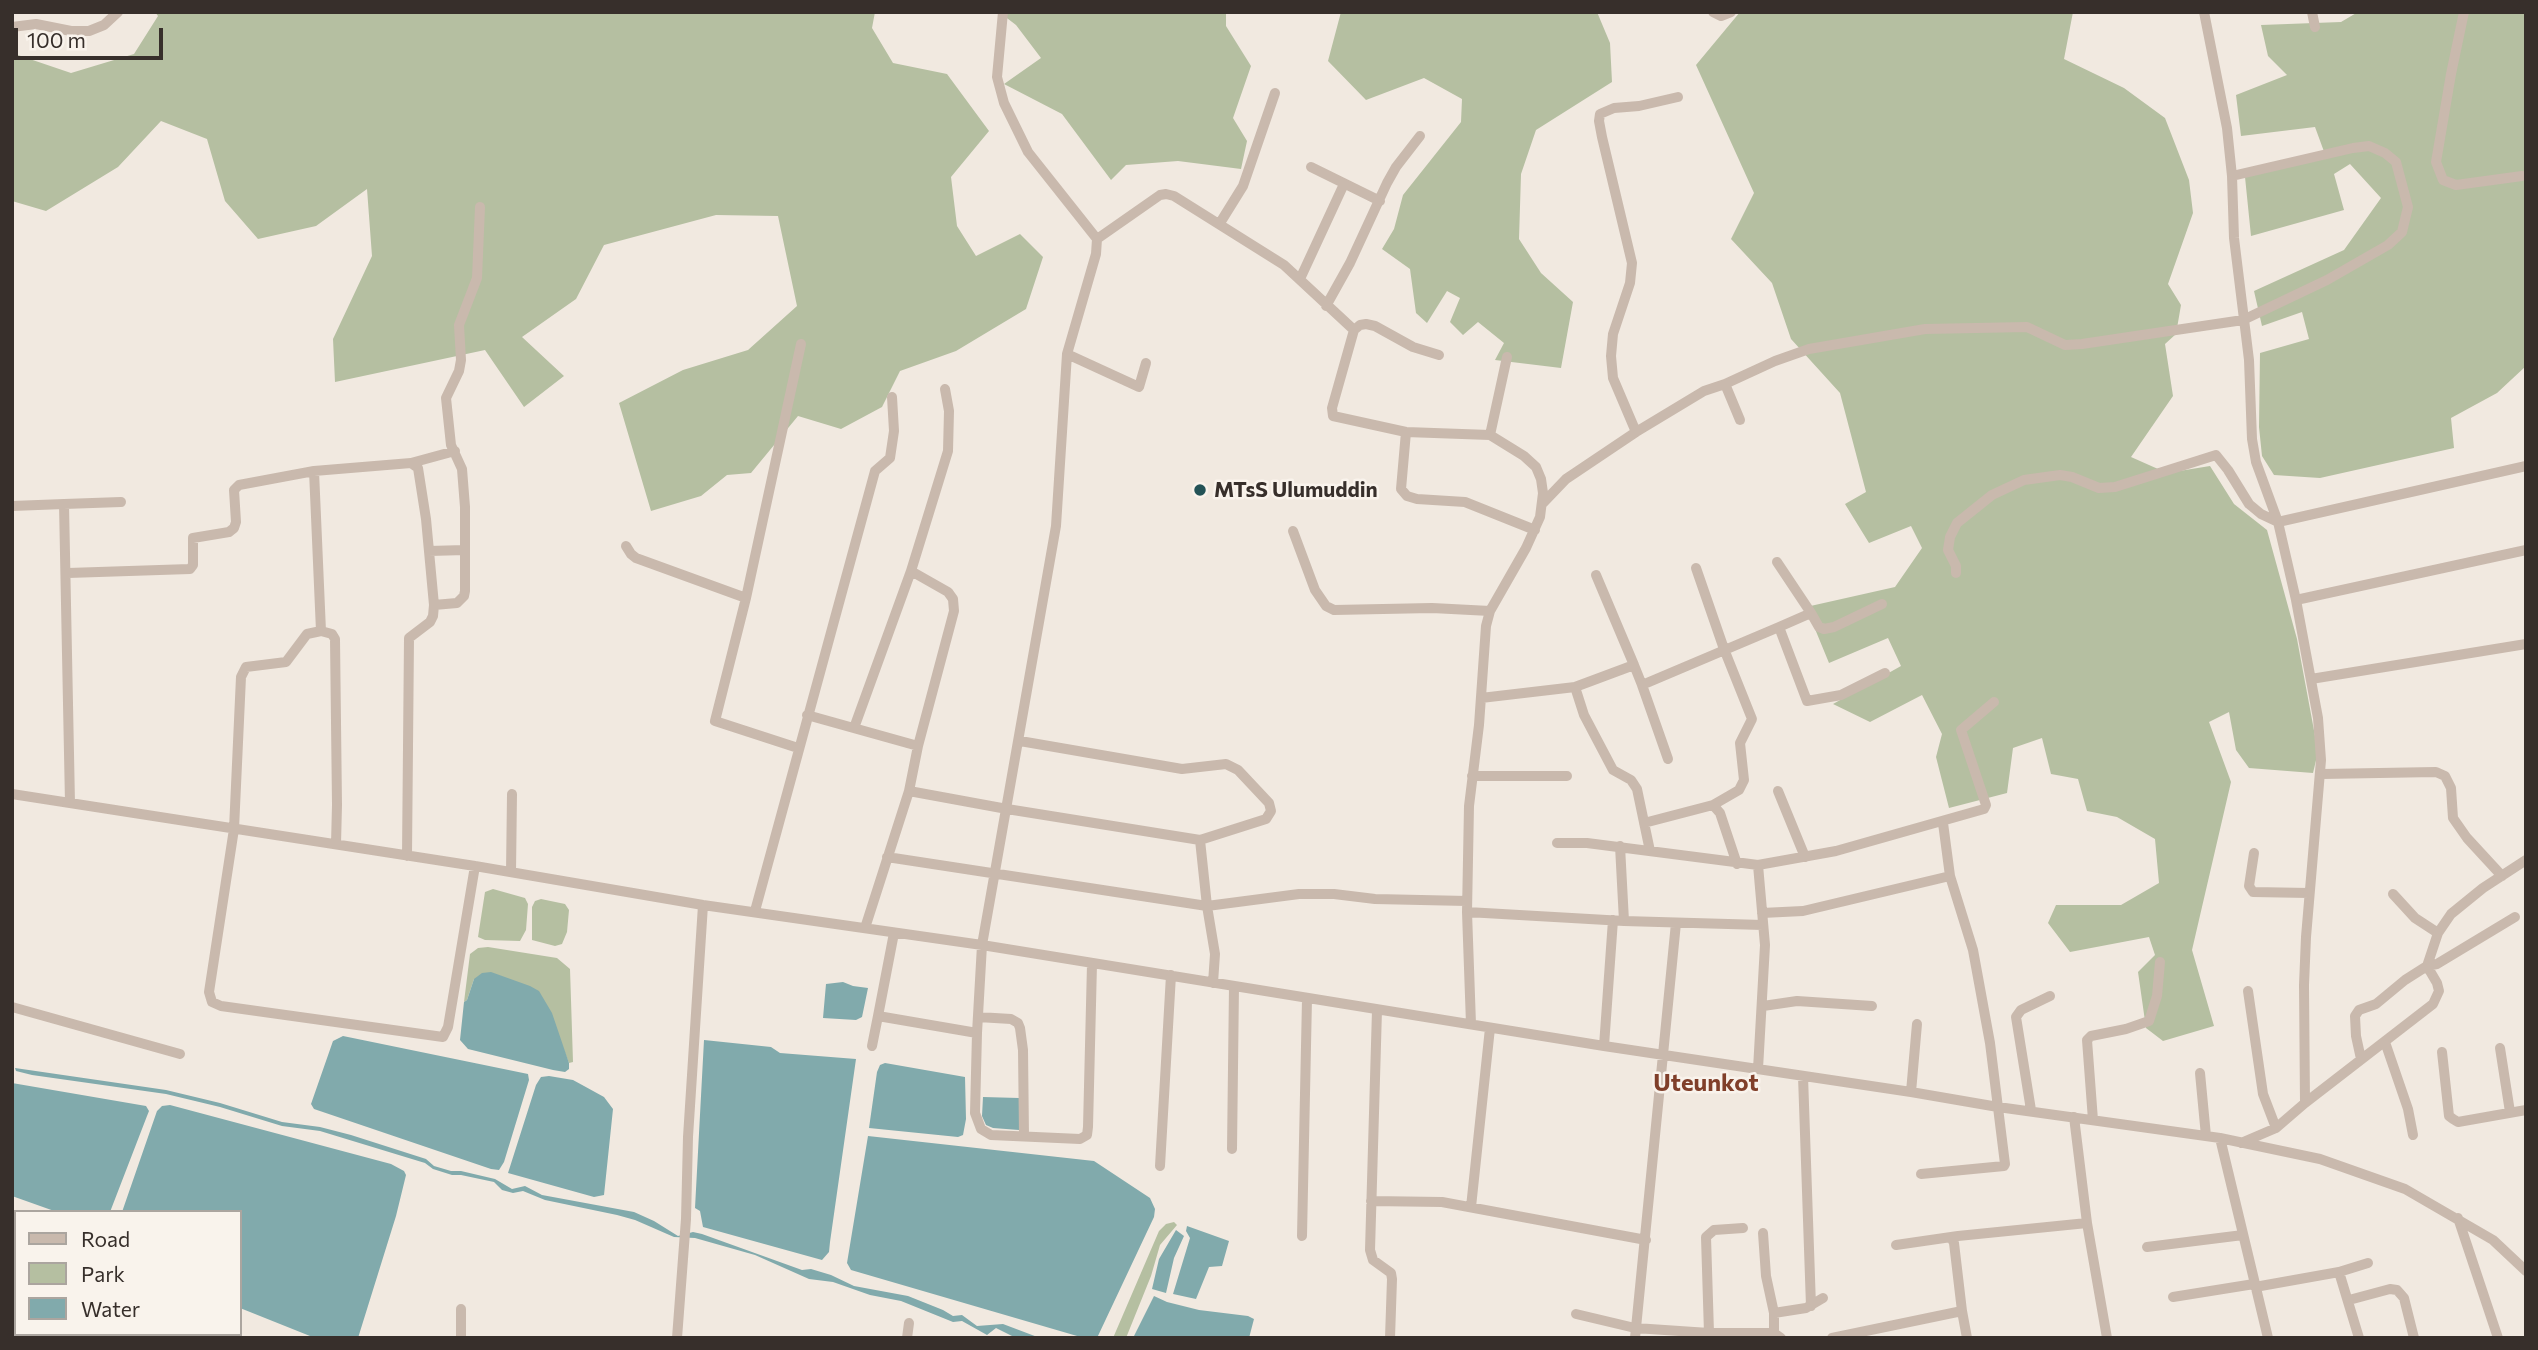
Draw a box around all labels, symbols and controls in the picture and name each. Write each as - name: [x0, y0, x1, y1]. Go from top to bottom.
- scale bar: [18, 14, 166, 58]
- text: 100 m: [27, 27, 86, 52]
- place label: MTsS Ulumuddin: [1214, 477, 1378, 503]
- marker: MTsS Ulumuddin: [1192, 482, 1208, 498]
- district label: Uteunkot: [1653, 1069, 1759, 1097]
- legend: [14, 1210, 242, 1336]
- text: Road: [81, 1226, 130, 1251]
- text: Park: [81, 1261, 125, 1286]
- text: Water: [81, 1296, 140, 1321]

